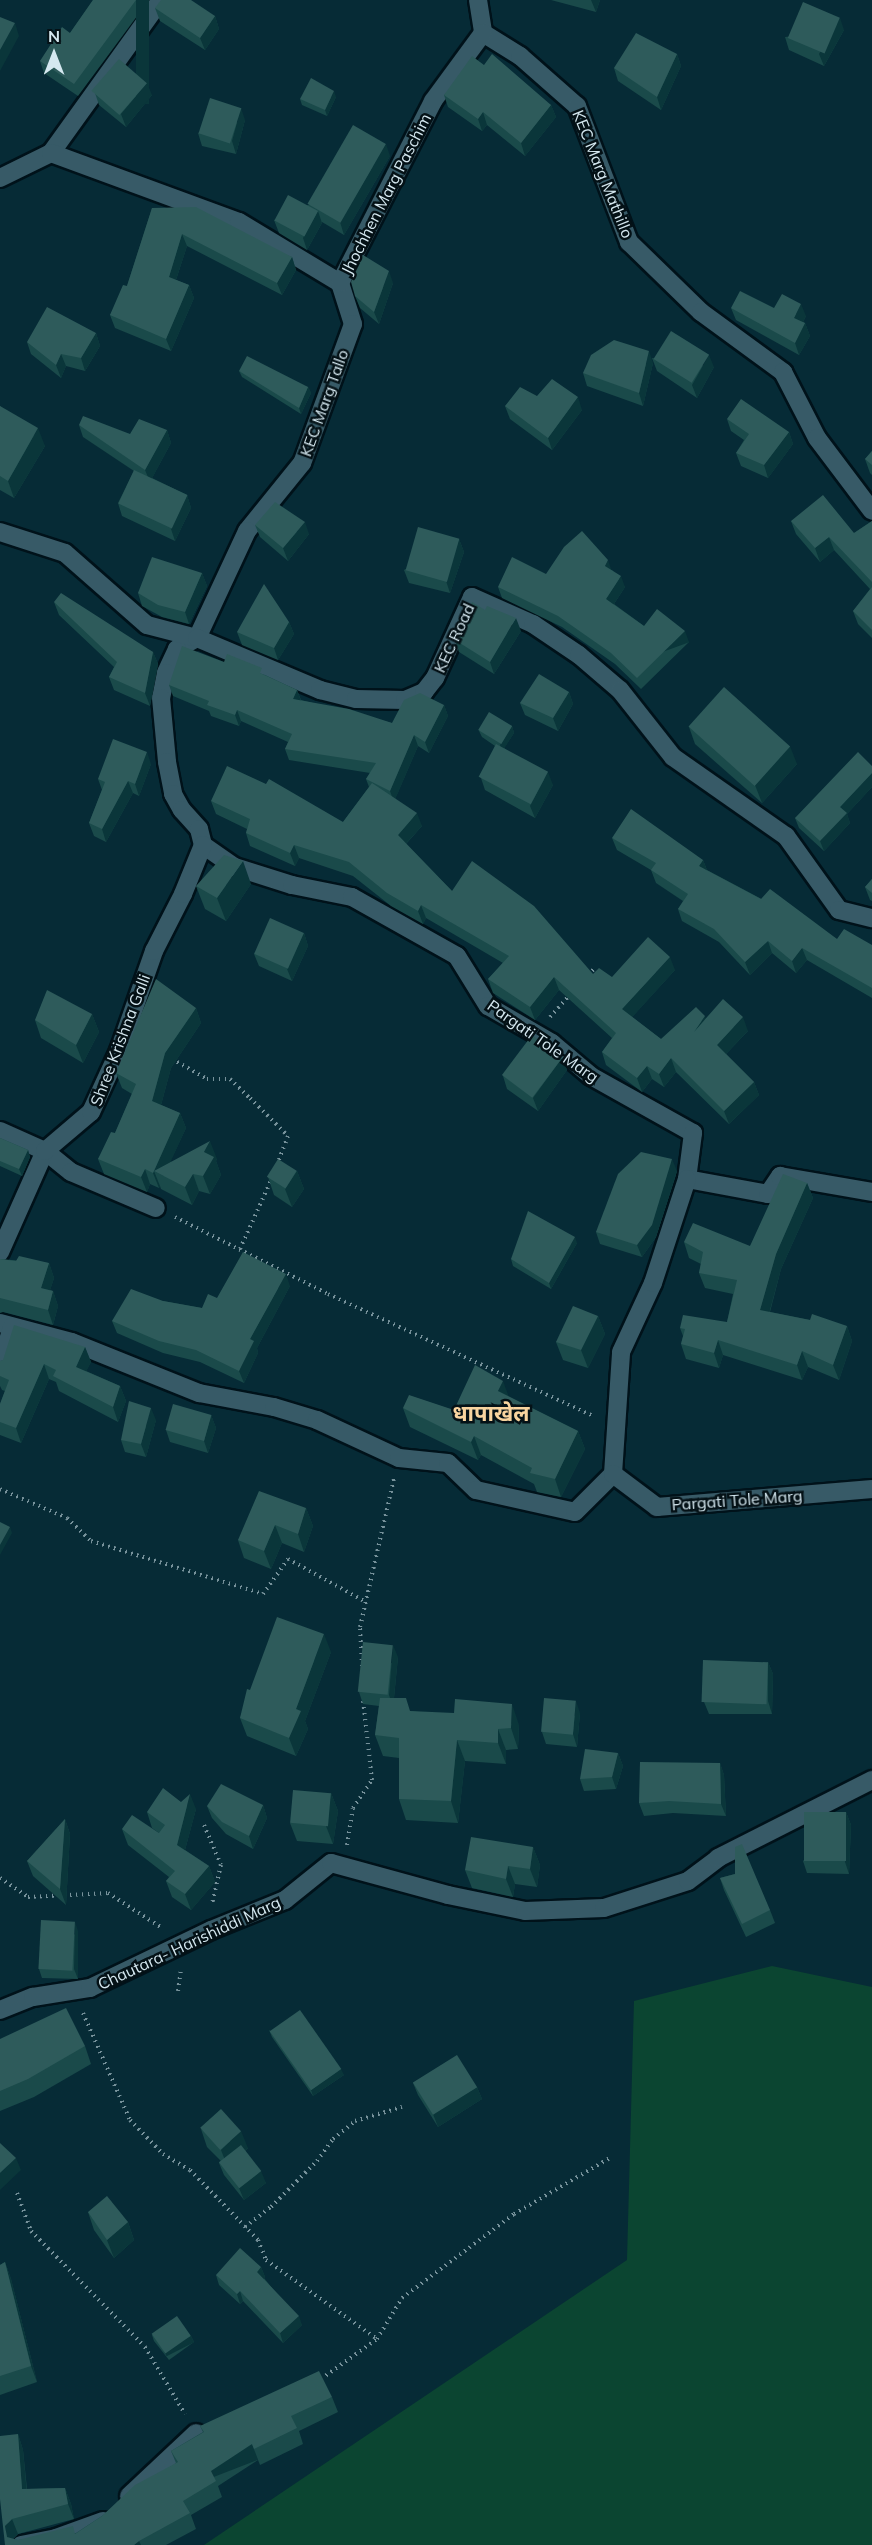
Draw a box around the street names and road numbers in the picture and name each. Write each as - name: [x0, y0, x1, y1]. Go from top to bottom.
- street label: KEC Marg Mathillo: [569, 107, 637, 241]
- street label: Jhochhen Marg Paschim: [337, 110, 435, 278]
- street label: KEC Marg Tallo: [296, 347, 352, 459]
- street label: KEC Road: [430, 600, 478, 676]
- street label: Shree Krishna Galli: [86, 971, 154, 1109]
- street label: Pargati Tole Marg: [484, 996, 602, 1086]
- street label: Pargati Tole Marg: [671, 1486, 803, 1514]
- street label: Chautara- Harishiddi Marg: [95, 1892, 283, 1994]

